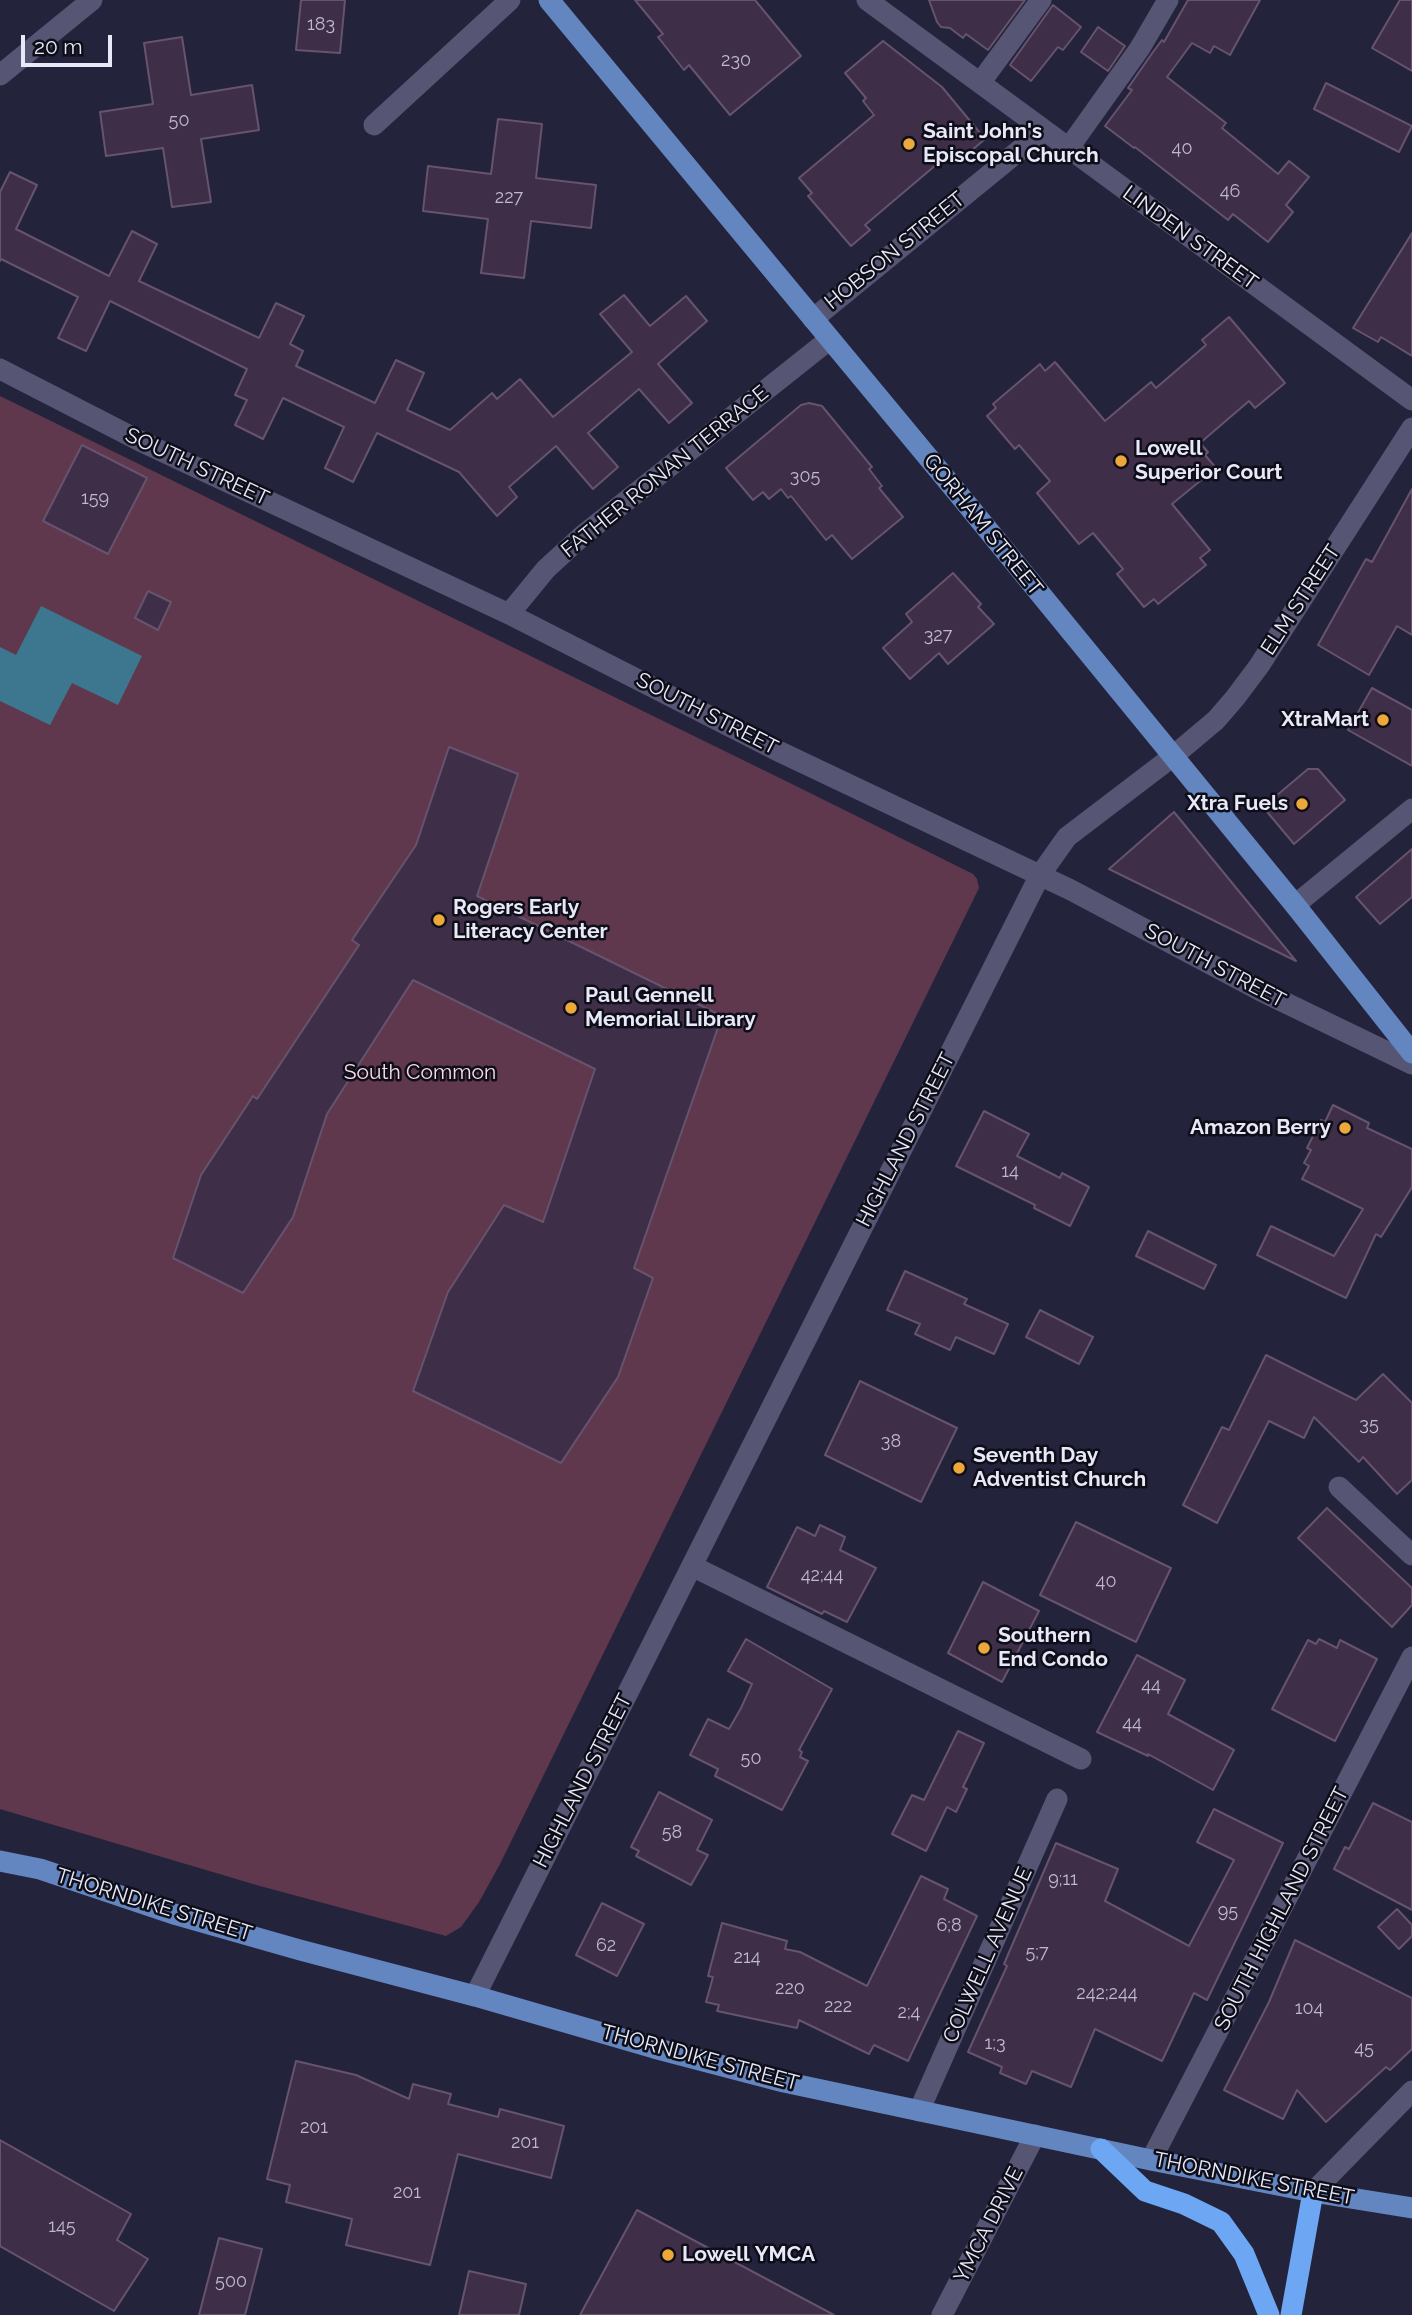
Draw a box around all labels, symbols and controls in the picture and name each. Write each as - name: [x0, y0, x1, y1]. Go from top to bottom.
- house number: 183: [307, 14, 335, 36]
- scale bar: [24, 21, 116, 65]
- text: 20 m: [34, 34, 82, 59]
- house number: 230: [721, 50, 751, 72]
- house number: 50: [169, 110, 189, 132]
- place label: Saint John's Episcopal Church: [923, 119, 1099, 169]
- marker: Saint John's Episcopal Church: [901, 136, 917, 152]
- house number: 40: [1172, 138, 1192, 160]
- street label: LINDEN STREET: [1118, 181, 1262, 295]
- house number: 46: [1220, 181, 1240, 203]
- house number: 227: [495, 187, 523, 209]
- street label: HOBSON STREET: [820, 187, 970, 315]
- street label: FATHER RONAN TERRACE: [556, 381, 774, 563]
- street label: SOUTH STREET: [121, 423, 273, 511]
- place label: Lowell Superior Court: [1135, 436, 1282, 486]
- street label: GORHAM STREET: [918, 449, 1048, 601]
- marker: Lowell Superior Court: [1113, 453, 1129, 469]
- house number: 305: [790, 466, 820, 488]
- house number: 159: [81, 488, 109, 510]
- street label: ELM STREET: [1256, 540, 1346, 660]
- house number: 327: [924, 625, 952, 647]
- street label: SOUTH STREET: [632, 667, 782, 761]
- place label: XtraMart: [1281, 707, 1369, 733]
- marker: XtraMart: [1375, 712, 1391, 728]
- place label: Xtra Fuels: [1187, 791, 1288, 817]
- marker: Xtra Fuels: [1294, 796, 1310, 812]
- place label: Rogers Early Literacy Center: [453, 895, 608, 945]
- marker: Rogers Early Literacy Center: [431, 912, 447, 928]
- street label: SOUTH STREET: [1140, 918, 1290, 1014]
- place label: Paul Gennell Memorial Library: [585, 983, 756, 1033]
- marker: Paul Gennell Memorial Library: [563, 1000, 579, 1016]
- street label: HIGHLAND STREET: [851, 1049, 961, 1231]
- park label: South Common: [344, 1060, 496, 1086]
- place label: Amazon Berry: [1190, 1115, 1331, 1141]
- marker: Amazon Berry: [1337, 1120, 1353, 1136]
- house number: 14: [1001, 1161, 1019, 1183]
- house number: 35: [1359, 1414, 1379, 1436]
- house number: 38: [881, 1431, 901, 1453]
- place label: Seventh Day Adventist Church: [973, 1443, 1146, 1493]
- marker: Seventh Day Adventist Church: [951, 1460, 967, 1476]
- house number: 42;44: [801, 1565, 843, 1587]
- house number: 40: [1096, 1571, 1116, 1593]
- place label: Southern End Condo: [998, 1623, 1108, 1673]
- marker: Southern End Condo: [976, 1640, 992, 1656]
- house number: 44: [1141, 1675, 1161, 1697]
- street label: HIGHLAND STREET: [528, 1690, 638, 1872]
- house number: 44: [1122, 1713, 1142, 1735]
- house number: 50: [741, 1748, 761, 1770]
- street label: SOUTH HIGHLAND STREET: [1210, 1783, 1354, 2035]
- house number: 58: [662, 1822, 682, 1844]
- street label: THORNDIKE STREET: [53, 1863, 255, 1947]
- street label: COLWELL AVENUE: [938, 1863, 1038, 2047]
- house number: 9;11: [1048, 1869, 1078, 1891]
- house number: 95: [1218, 1901, 1238, 1923]
- house number: 6;8: [936, 1915, 962, 1937]
- house number: 62: [596, 1935, 616, 1957]
- house number: 5;7: [1025, 1942, 1049, 1964]
- house number: 214: [734, 1947, 760, 1969]
- house number: 220: [775, 1978, 805, 2000]
- house number: 242;244: [1076, 1983, 1138, 2005]
- house number: 222: [824, 1996, 852, 2018]
- house number: 104: [1295, 1998, 1323, 2020]
- house number: 2;4: [898, 2002, 920, 2024]
- street label: THORNDIKE STREET: [598, 2019, 802, 2097]
- house number: 1;3: [984, 2033, 1006, 2055]
- house number: 45: [1354, 2038, 1374, 2060]
- house number: 201: [300, 2117, 328, 2139]
- house number: 201: [511, 2132, 539, 2154]
- street label: THORNDIKE STREET: [1152, 2147, 1356, 2211]
- street label: YMCA DRIVE: [949, 2163, 1029, 2287]
- house number: 201: [393, 2182, 421, 2204]
- house number: 145: [48, 2216, 76, 2238]
- place label: Lowell YMCA: [682, 2242, 815, 2268]
- marker: Lowell YMCA: [660, 2247, 676, 2263]
- house number: 500: [215, 2271, 247, 2293]

